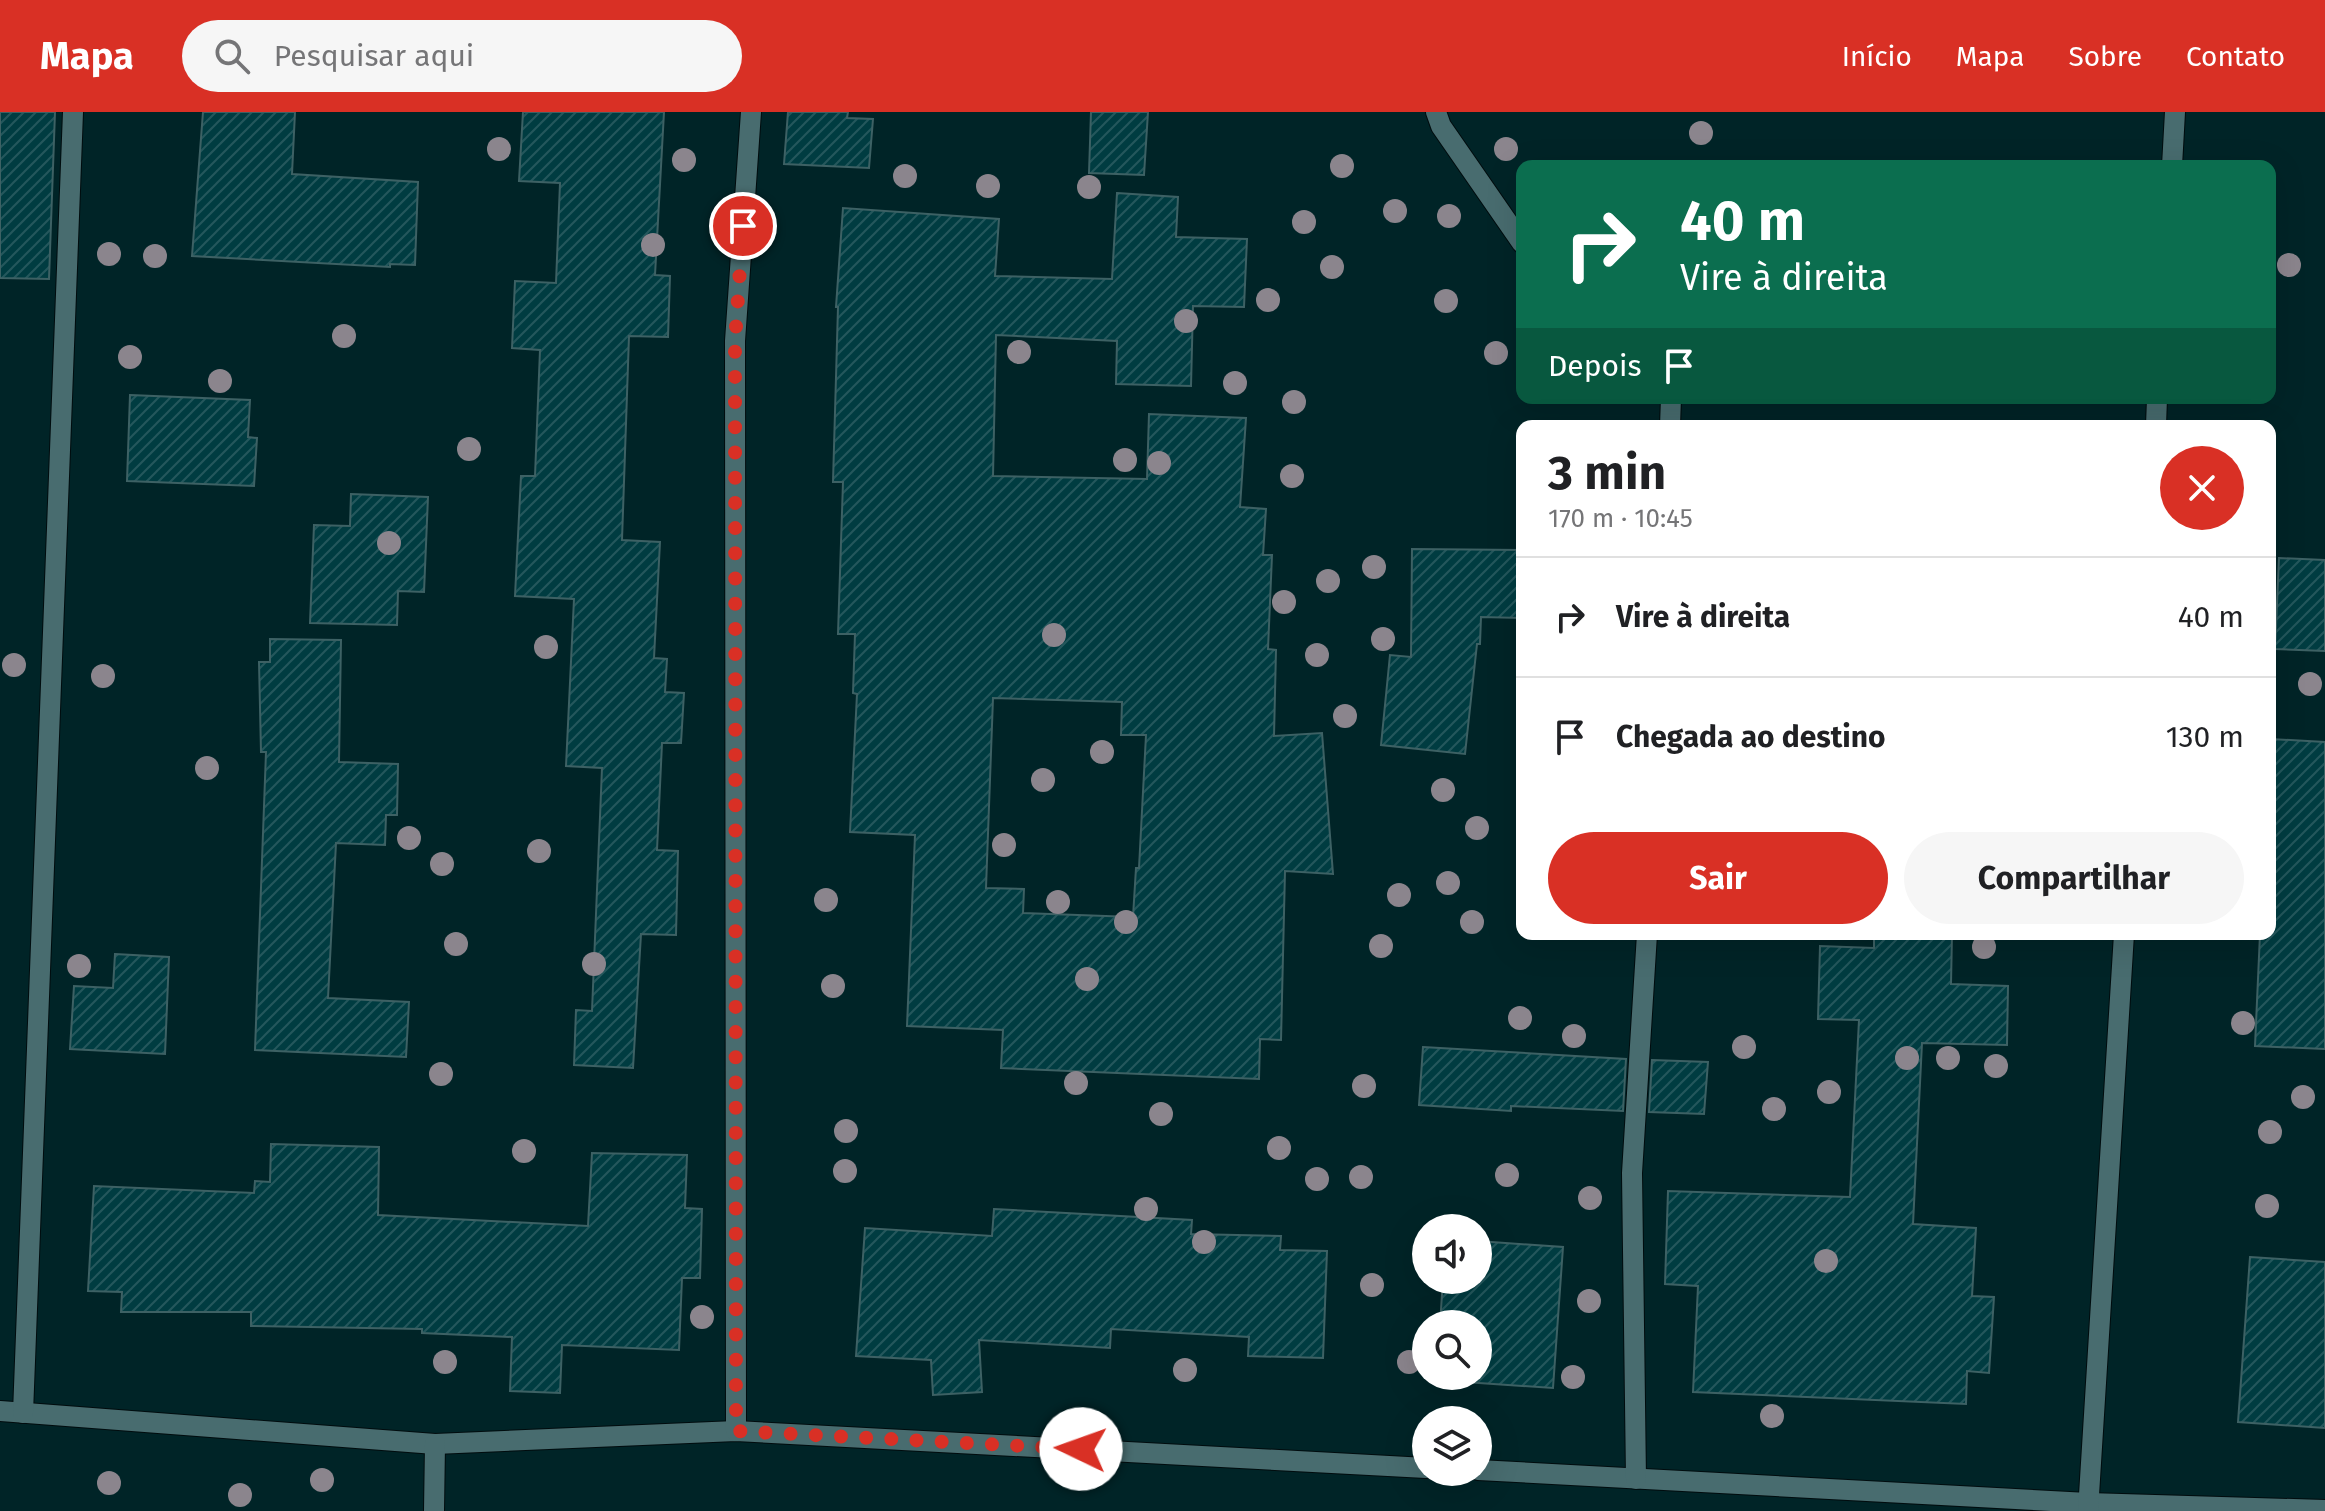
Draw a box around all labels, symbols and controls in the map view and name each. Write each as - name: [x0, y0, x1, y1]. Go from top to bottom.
- search box: [182, 20, 742, 92]
- text: Mapa: [40, 33, 134, 79]
- icon: search: [210, 34, 254, 78]
- text: Pesquisar aqui: [274, 38, 474, 74]
- text: Início: [1842, 40, 1912, 73]
- text: Mapa: [1956, 40, 2024, 73]
- text: Sobre: [2068, 40, 2142, 73]
- text: Contato: [2186, 40, 2285, 73]
- text: 40 m: [1680, 188, 1805, 255]
- pin: [709, 192, 777, 260]
- icon: right: [1548, 192, 1652, 296]
- icon: arrive: [721, 204, 765, 248]
- text: Vire à direita: [1680, 256, 1888, 300]
- icon: arrive: [1657, 344, 1701, 388]
- text: Depois: [1548, 348, 1641, 384]
- text: 3 min: [1548, 444, 1666, 502]
- button: close: [2160, 446, 2244, 530]
- text: 170 m · 10:45: [1548, 503, 1693, 534]
- icon: right: [1548, 595, 1592, 639]
- text: Vire à direita: [1616, 599, 1790, 635]
- text: 40 m: [2178, 599, 2244, 635]
- icon: arrive: [1548, 715, 1592, 759]
- text: Chegada ao destino: [1616, 719, 1886, 755]
- text: 130 m: [2166, 719, 2244, 755]
- button: Sair: [1548, 832, 1888, 924]
- button: Compartilhar: [1904, 832, 2244, 924]
- map controls: [1412, 1214, 1492, 1486]
- button: sound: [1412, 1214, 1492, 1294]
- button: search: [1412, 1310, 1492, 1390]
- button: layers: [1412, 1406, 1492, 1486]
- position arrow: [1039, 1407, 1123, 1491]

